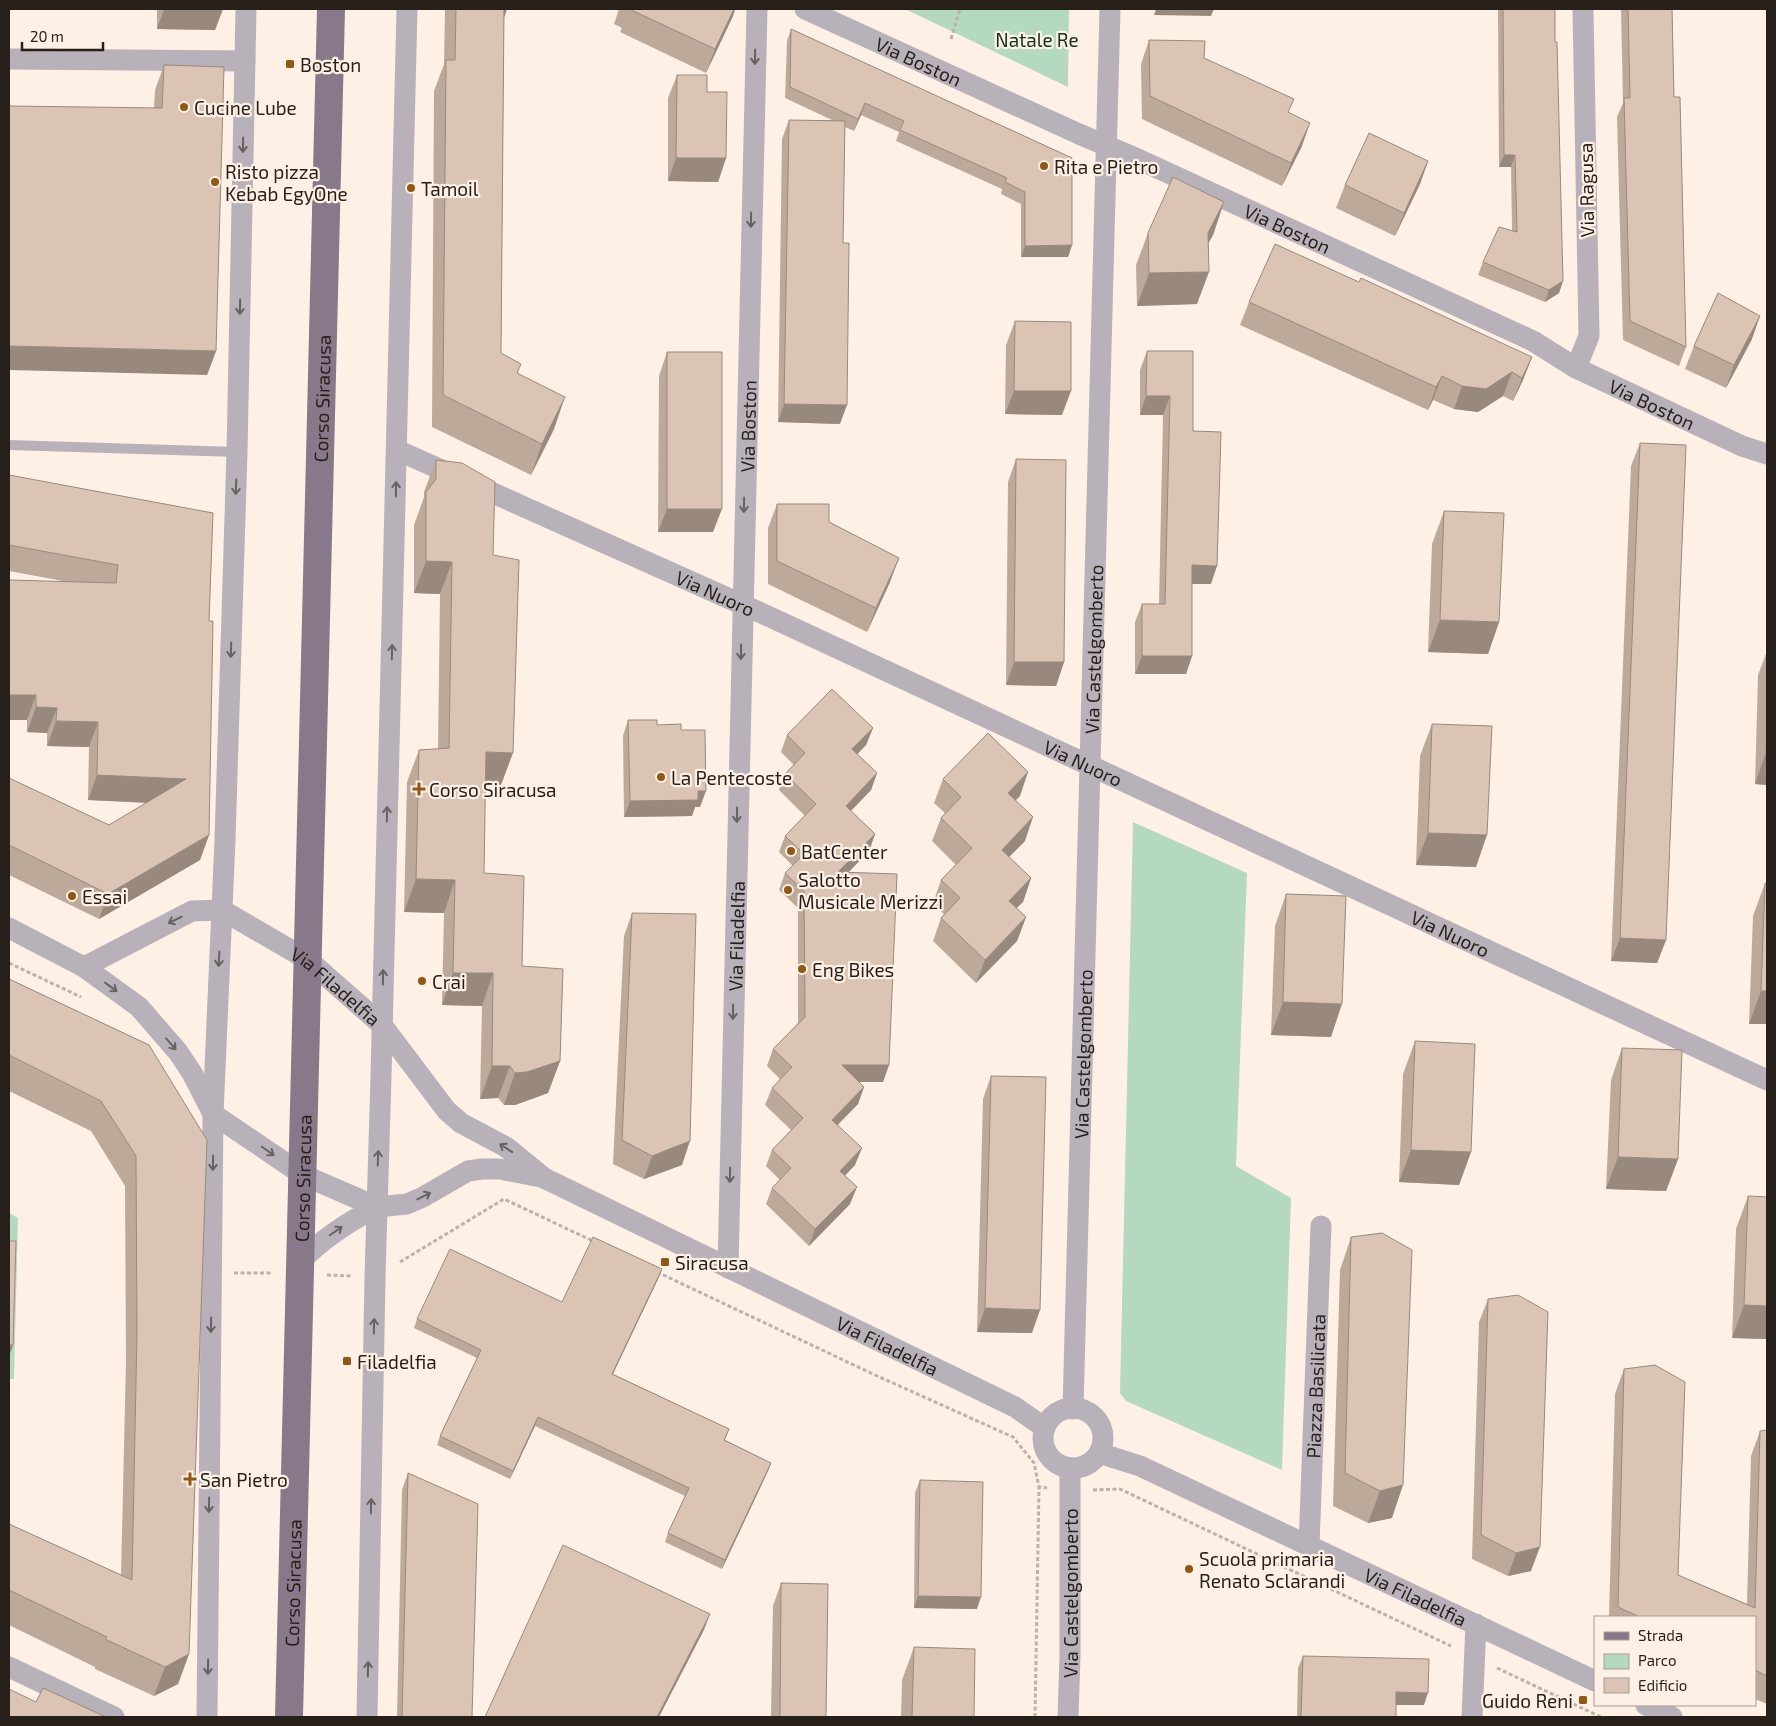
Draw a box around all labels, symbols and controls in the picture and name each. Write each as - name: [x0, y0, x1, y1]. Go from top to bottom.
- scale bar: [22, 20, 104, 52]
- text: 20 m: [30, 27, 64, 45]
- park label: Natale Re: [995, 28, 1079, 51]
- street label: Via Boston: [872, 31, 965, 91]
- one-way arrow: [750, 49, 760, 65]
- place label: Boston: [300, 53, 361, 76]
- marker: Boston: [284, 58, 296, 70]
- place label: Cucine Lube: [194, 96, 297, 119]
- marker: Cucine Lube: [178, 101, 190, 113]
- one-way arrow: [238, 136, 248, 153]
- street label: Via Ragusa: [1574, 142, 1598, 238]
- place label: Rita e Pietro: [1054, 155, 1158, 178]
- place label: Risto pizza Kebab EgyOne: [225, 160, 348, 205]
- marker: Rita e Pietro: [1038, 160, 1050, 172]
- marker: Risto pizza Kebab EgyOne: [209, 176, 221, 188]
- place label: Tamoil: [421, 177, 479, 200]
- marker: Tamoil: [405, 182, 417, 194]
- street label: Via Boston: [1241, 198, 1334, 258]
- one-way arrow: [747, 212, 756, 228]
- one-way arrow: [235, 299, 244, 315]
- street label: Corso Siracusa: [308, 334, 334, 462]
- street label: Via Boston: [1605, 374, 1699, 434]
- street label: Via Boston: [735, 380, 760, 473]
- one-way arrow: [231, 479, 240, 495]
- one-way arrow: [391, 482, 400, 498]
- one-way arrow: [740, 497, 749, 513]
- street label: Via Castelgomberto: [1079, 564, 1107, 734]
- street label: Via Nuoro: [672, 565, 759, 620]
- one-way arrow: [226, 642, 235, 658]
- one-way arrow: [387, 644, 396, 660]
- one-way arrow: [736, 644, 746, 660]
- street label: Via Nuoro: [1040, 734, 1126, 791]
- place label: La Pentecoste: [671, 766, 792, 789]
- marker: La Pentecoste: [655, 771, 667, 783]
- place label: Corso Siracusa: [429, 778, 557, 801]
- marker: Corso Siracusa: [413, 783, 425, 795]
- one-way arrow: [732, 806, 742, 823]
- one-way arrow: [383, 807, 392, 823]
- place label: BatCenter: [801, 840, 888, 863]
- marker: BatCenter: [785, 845, 797, 857]
- place label: Salotto Musicale Merizzi: [798, 868, 943, 913]
- street label: Via Filadelfia: [723, 881, 748, 992]
- marker: Salotto Musicale Merizzi: [782, 884, 794, 896]
- place label: Essai: [82, 885, 127, 908]
- marker: Essai: [66, 890, 78, 902]
- street label: Via Nuoro: [1407, 905, 1494, 961]
- one-way arrow: [168, 916, 183, 925]
- street label: Via Filadelfia: [287, 941, 386, 1030]
- one-way arrow: [215, 950, 224, 966]
- place label: Eng Bikes: [812, 958, 894, 981]
- marker: Eng Bikes: [796, 963, 808, 975]
- one-way arrow: [379, 969, 388, 985]
- street label: Via Castelgomberto: [1069, 969, 1096, 1139]
- place label: Crai: [432, 970, 466, 993]
- marker: Crai: [416, 975, 428, 987]
- one-way arrow: [104, 982, 118, 992]
- one-way arrow: [728, 1004, 738, 1020]
- one-way arrow: [165, 1037, 176, 1050]
- street label: Corso Siracusa: [289, 1114, 315, 1242]
- one-way arrow: [499, 1143, 513, 1153]
- one-way arrow: [261, 1145, 274, 1156]
- one-way arrow: [374, 1150, 383, 1166]
- one-way arrow: [208, 1154, 217, 1170]
- one-way arrow: [725, 1167, 734, 1183]
- one-way arrow: [416, 1191, 431, 1201]
- one-way arrow: [329, 1226, 343, 1236]
- place label: Siracusa: [675, 1251, 749, 1274]
- marker: Siracusa: [659, 1256, 671, 1268]
- street label: Via Filadelfia: [833, 1311, 942, 1380]
- street label: Piazza Basilicata: [1301, 1313, 1329, 1459]
- one-way arrow: [206, 1316, 216, 1333]
- one-way arrow: [369, 1318, 379, 1334]
- place label: Filadelfia: [357, 1350, 437, 1373]
- marker: Filadelfia: [341, 1355, 353, 1367]
- place label: San Pietro: [200, 1468, 288, 1491]
- marker: San Pietro: [184, 1473, 196, 1485]
- one-way arrow: [204, 1496, 214, 1513]
- one-way arrow: [366, 1498, 376, 1514]
- street label: Via Castelgomberto: [1058, 1508, 1082, 1678]
- street label: Corso Siracusa: [279, 1519, 305, 1647]
- place label: Scuola primaria Renato Sclarandi: [1199, 1547, 1345, 1592]
- street label: Via Filadelfia: [1361, 1562, 1471, 1630]
- marker: Scuola primaria Renato Sclarandi: [1183, 1563, 1195, 1575]
- legend: [1594, 1616, 1756, 1706]
- text: Strada: [1638, 1626, 1683, 1644]
- text: Parco: [1638, 1651, 1677, 1669]
- one-way arrow: [203, 1659, 213, 1675]
- one-way arrow: [363, 1661, 373, 1677]
- text: Edificio: [1638, 1676, 1687, 1694]
- place label: Guido Reni: [1482, 1689, 1573, 1712]
- marker: Guido Reni: [1577, 1694, 1589, 1706]

